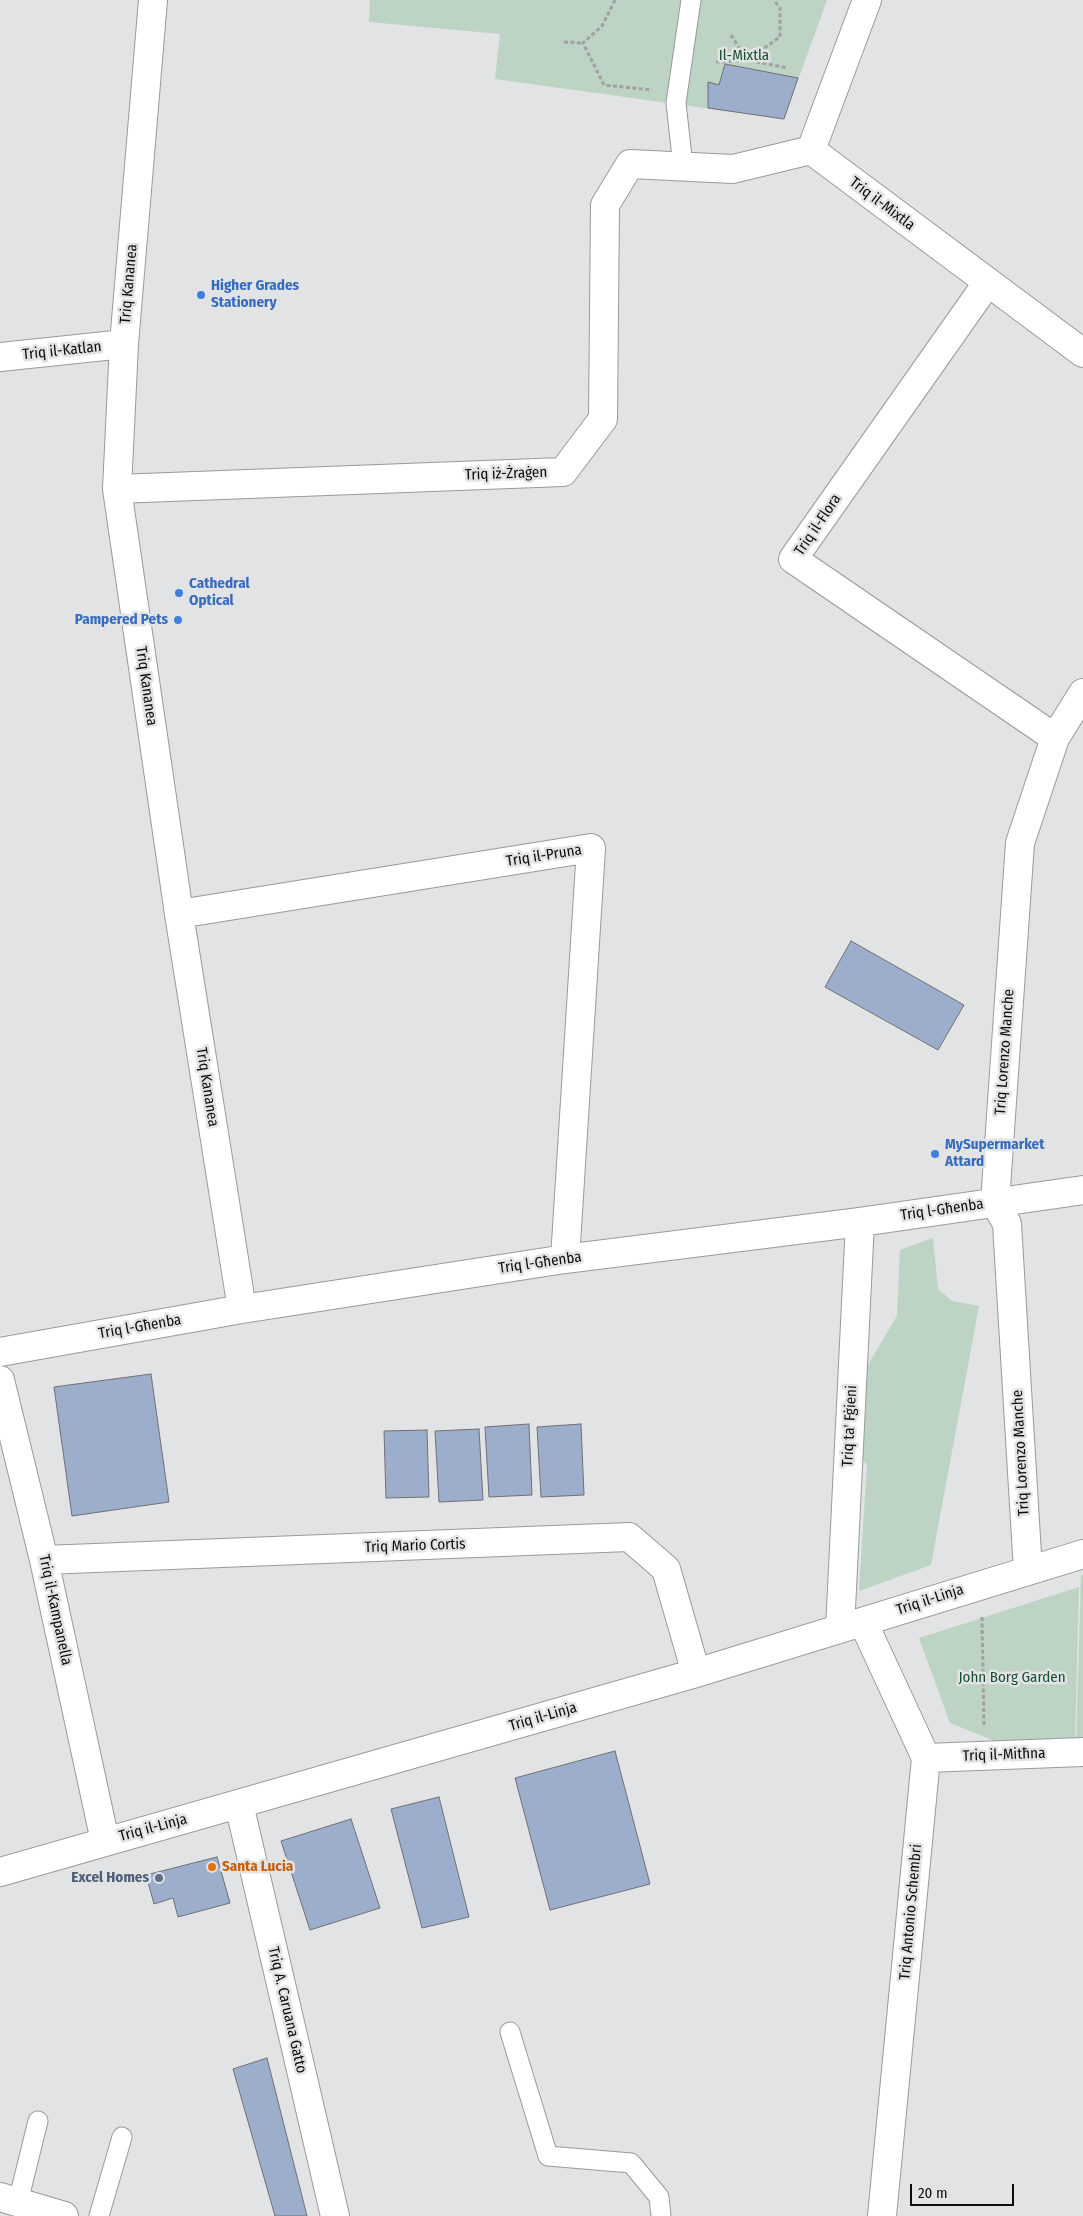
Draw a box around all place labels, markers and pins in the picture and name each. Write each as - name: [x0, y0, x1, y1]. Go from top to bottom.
- place label: Higher Grades Stationery: [211, 277, 299, 312]
- marker: Higher Grades Stationery: [195, 289, 207, 301]
- place label: Cathedral Optical: [189, 575, 250, 610]
- marker: Cathedral Optical: [173, 587, 185, 599]
- place label: Pampered Pets: [75, 611, 168, 629]
- marker: Pampered Pets: [172, 614, 184, 626]
- place label: MySupermarket Attard: [945, 1136, 1044, 1171]
- marker: MySupermarket Attard: [929, 1148, 941, 1160]
- place label: Santa Lucia: [222, 1858, 293, 1876]
- marker: Santa Lucia: [206, 1861, 218, 1873]
- place label: Excel Homes: [71, 1869, 149, 1887]
- marker: Excel Homes: [153, 1872, 165, 1884]

